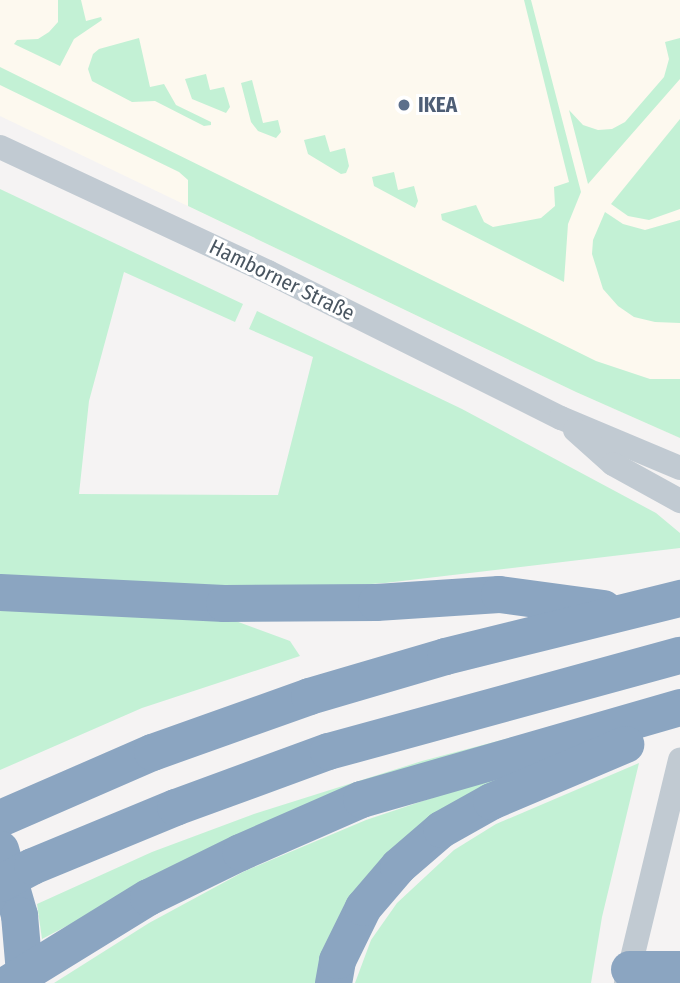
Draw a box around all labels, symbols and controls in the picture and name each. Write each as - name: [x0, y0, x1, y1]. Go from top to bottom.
- place label: IKEA: [418, 92, 457, 118]
- marker: IKEA: [396, 97, 412, 113]
- street label: Hamborner Straße: [205, 234, 359, 326]

